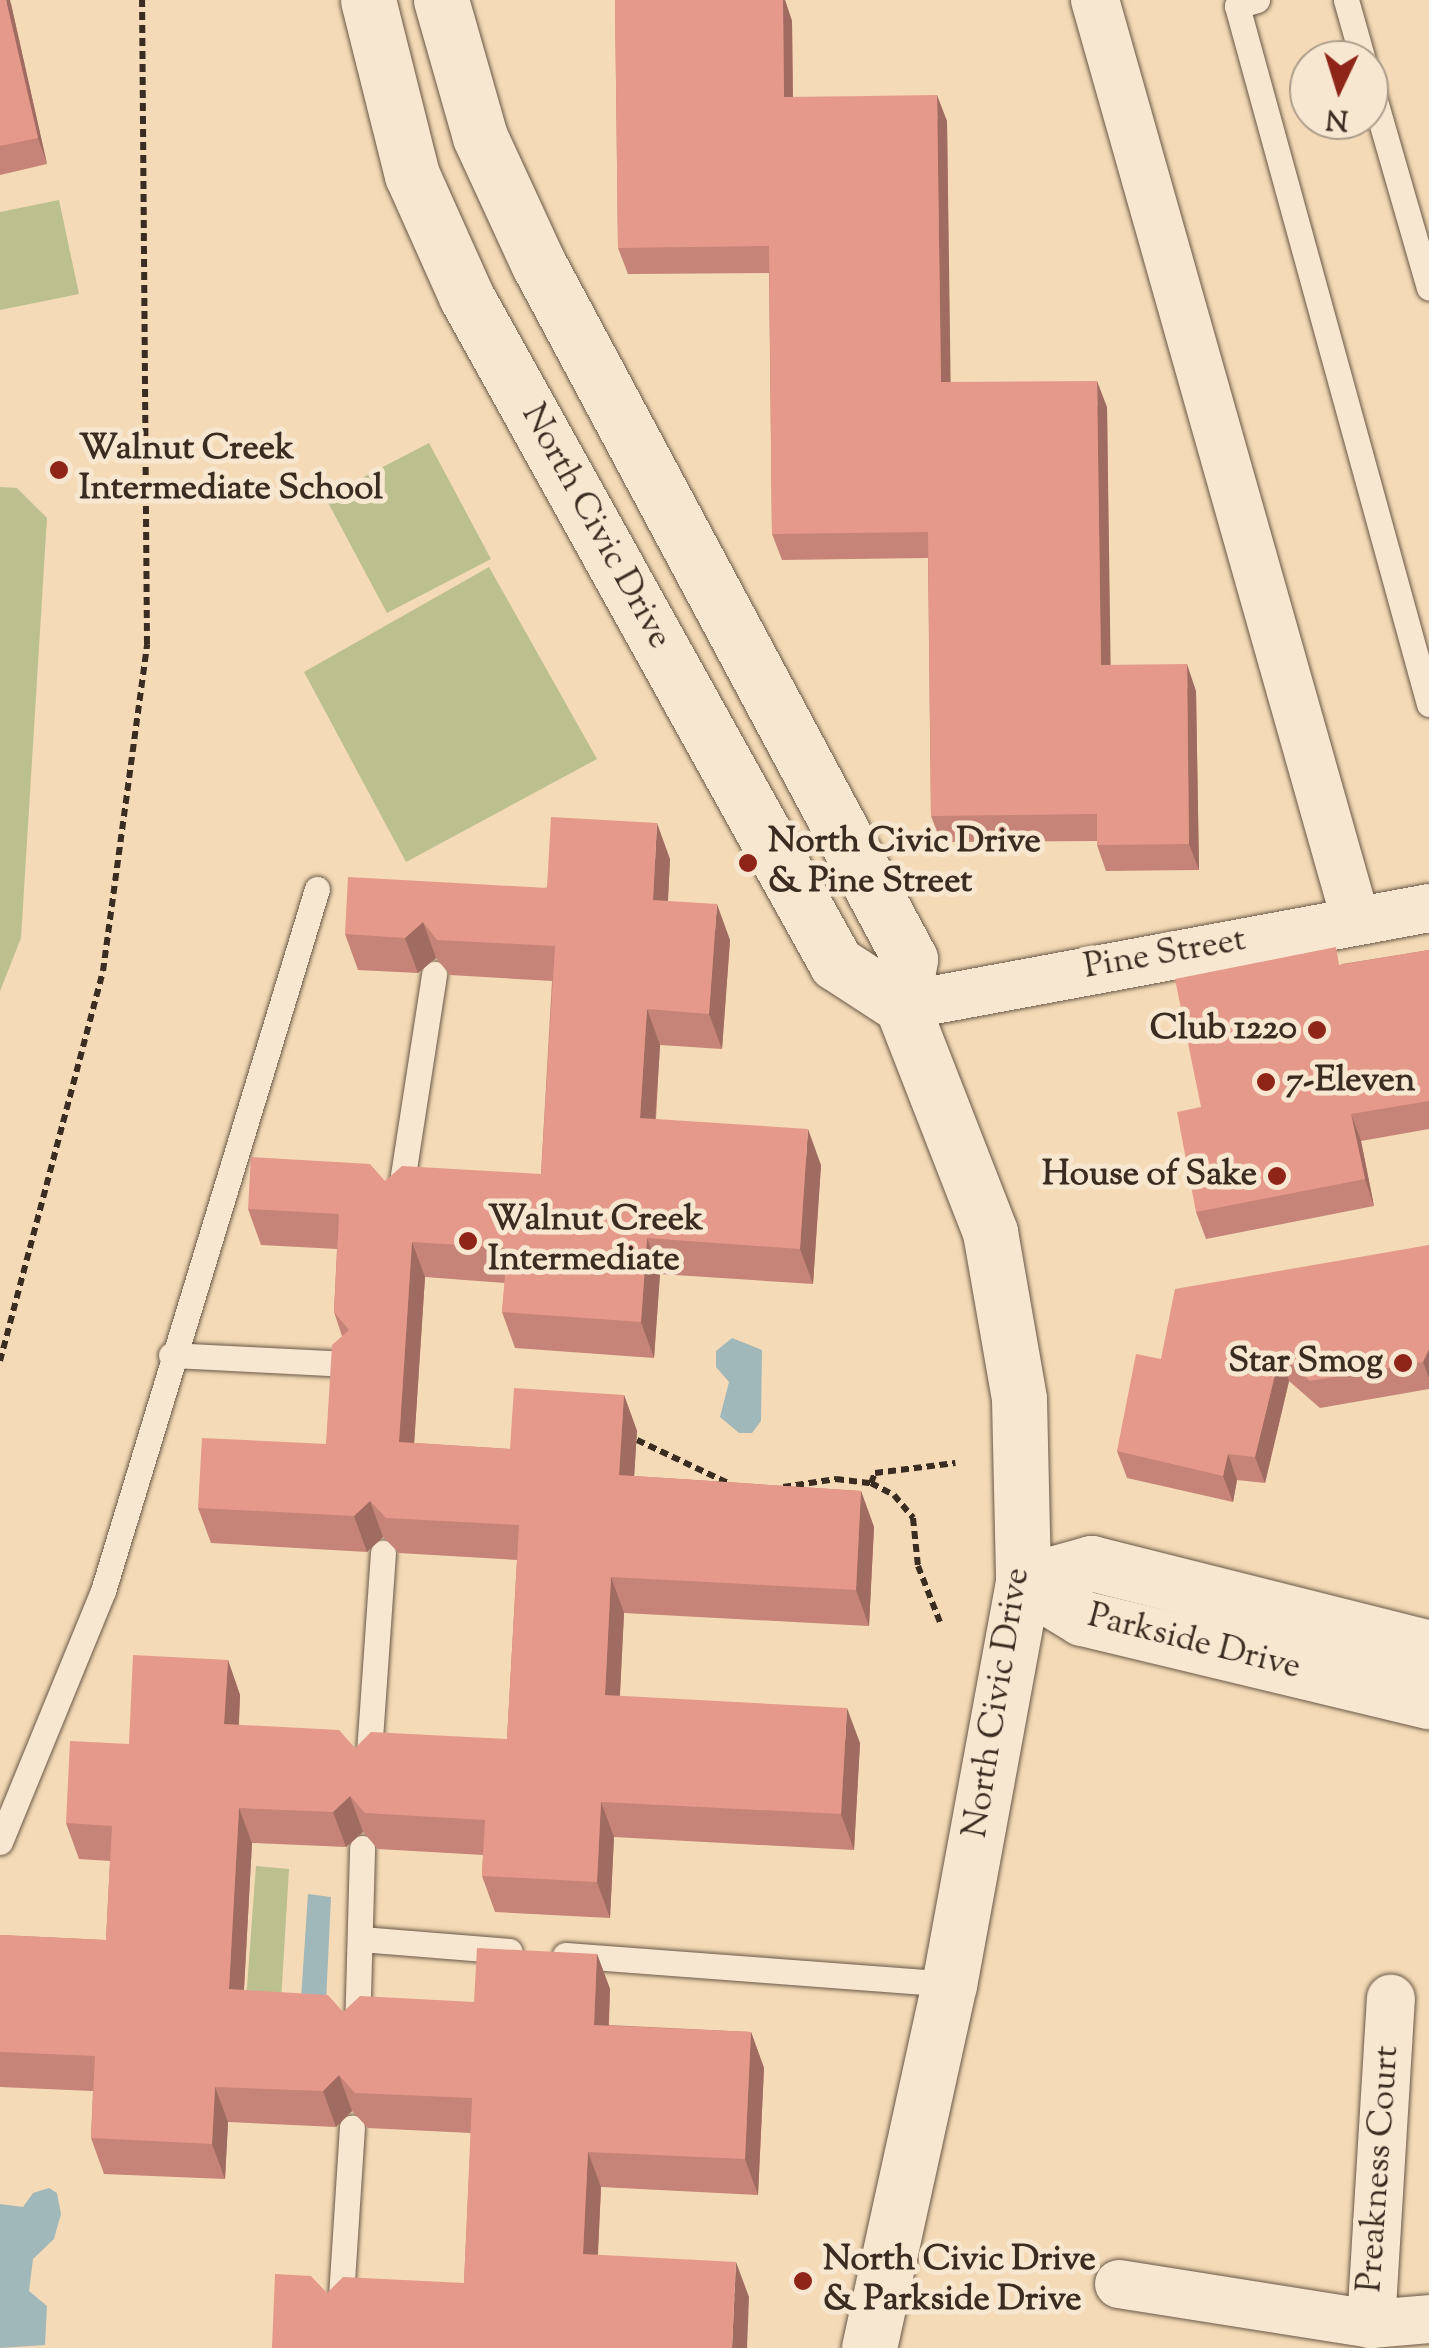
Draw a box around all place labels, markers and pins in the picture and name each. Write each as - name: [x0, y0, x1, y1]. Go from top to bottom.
- place label: Walnut Creek Intermediate School: [79, 429, 383, 511]
- marker: Walnut Creek Intermediate School: [48, 459, 70, 481]
- place label: North Civic Drive & Pine Street: [768, 822, 1041, 904]
- marker: North Civic Drive & Pine Street: [737, 852, 759, 874]
- place label: Club 1220: [1150, 1009, 1297, 1051]
- marker: Club 1220: [1306, 1019, 1328, 1041]
- place label: 7-Eleven: [1286, 1061, 1415, 1103]
- marker: 7-Eleven: [1255, 1071, 1277, 1093]
- place label: House of Sake: [1042, 1155, 1257, 1197]
- marker: House of Sake: [1266, 1165, 1288, 1187]
- place label: Walnut Creek Intermediate: [488, 1200, 703, 1282]
- marker: Walnut Creek Intermediate: [457, 1230, 479, 1252]
- place label: Star Smog: [1228, 1342, 1383, 1384]
- marker: Star Smog: [1392, 1352, 1414, 1374]
- place label: North Civic Drive & Parkside Drive: [823, 2240, 1096, 2322]
- marker: North Civic Drive & Parkside Drive: [792, 2270, 814, 2292]

